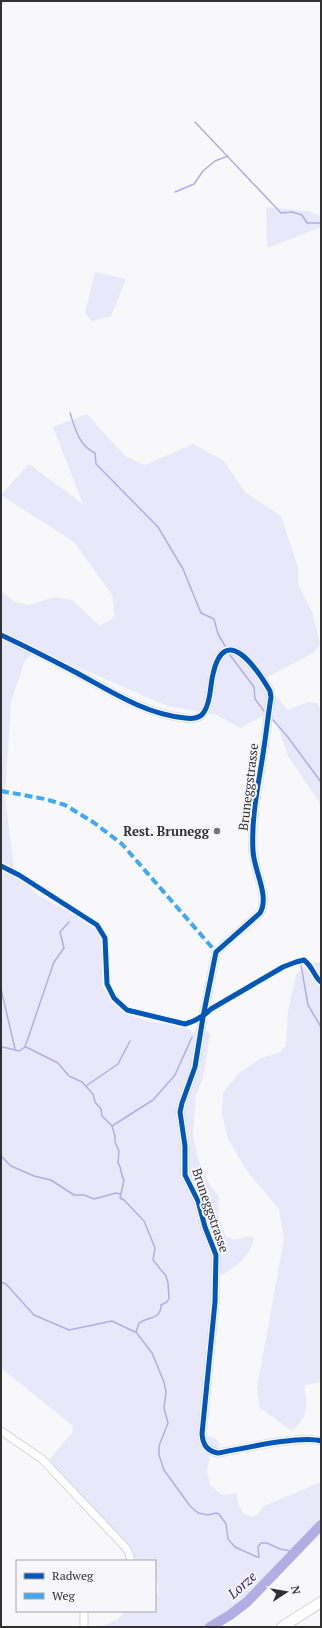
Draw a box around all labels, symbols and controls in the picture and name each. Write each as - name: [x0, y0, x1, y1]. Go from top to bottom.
- street label: Bruneggstrasse: [234, 742, 262, 832]
- place label: Rest. Brunegg: [123, 822, 210, 840]
- marker: Rest. Brunegg: [212, 826, 222, 836]
- street label: Bruneggstrasse: [188, 1165, 234, 1255]
- legend: [16, 1560, 156, 1612]
- water label: Lorze: [222, 1566, 261, 1603]
- text: Radweg: [52, 1568, 94, 1583]
- north arrow: [266, 1572, 306, 1612]
- text: N: [288, 1584, 304, 1596]
- text: Weg: [52, 1588, 75, 1603]

